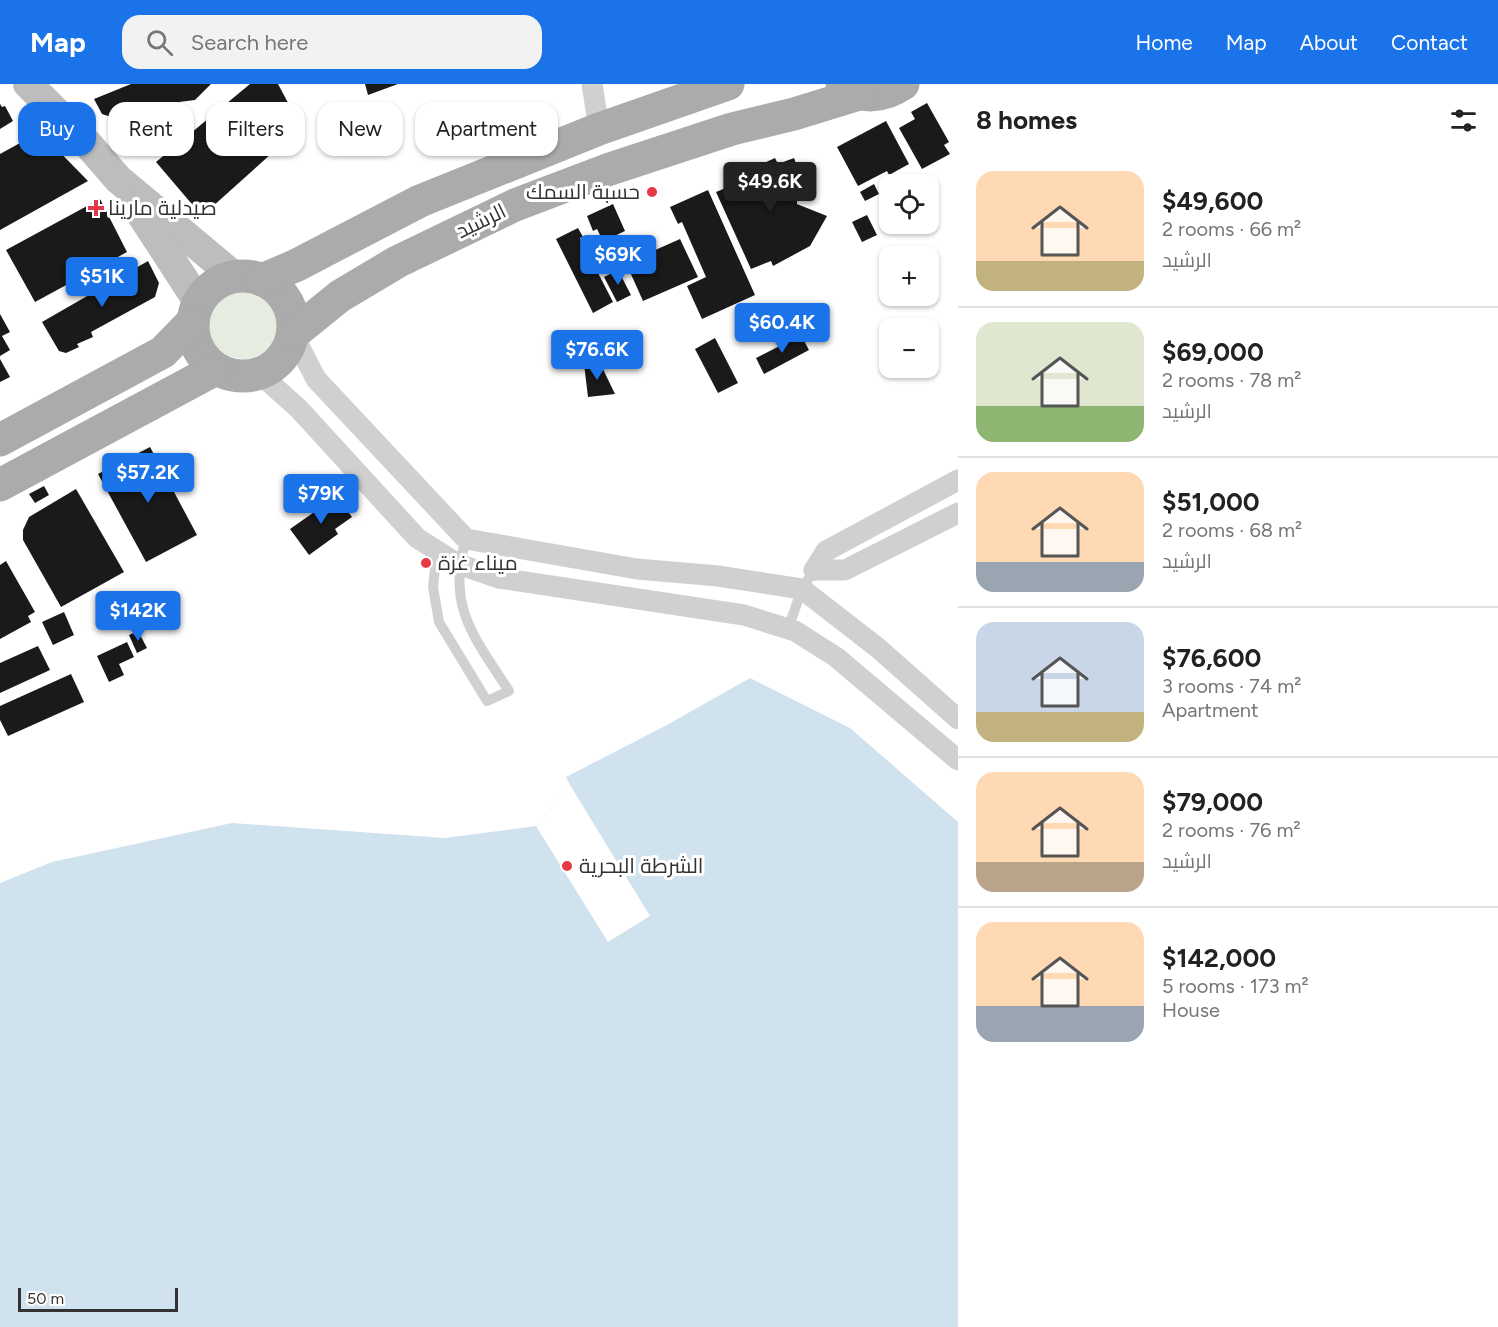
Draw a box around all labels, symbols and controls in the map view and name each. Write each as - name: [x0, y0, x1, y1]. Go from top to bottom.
- search box: [122, 15, 542, 69]
- text: Map: [30, 25, 86, 59]
- icon: search: [143, 26, 176, 59]
- text: Search here: [191, 29, 308, 56]
- text: Home: [1136, 30, 1193, 55]
- text: Map: [1226, 30, 1267, 55]
- text: About: [1300, 30, 1358, 55]
- text: Contact: [1391, 30, 1468, 55]
- chip: Buy: [18, 102, 96, 156]
- chip: Rent: [108, 102, 194, 156]
- chip: Filters: [206, 102, 305, 156]
- chip: New: [317, 102, 403, 156]
- chip: Apartment: [415, 102, 558, 156]
- text: 8 homes: [976, 104, 1077, 136]
- icon: filters: [1447, 104, 1480, 137]
- pin: $49.6K: [721, 162, 819, 213]
- text: $49.6K: [737, 169, 803, 193]
- map controls: [879, 174, 939, 378]
- button: locate: [879, 174, 939, 234]
- place label: حسبة السمك: [526, 179, 640, 204]
- marker: حسبة السمك: [645, 185, 659, 199]
- text: $49,600: [1162, 185, 1263, 217]
- place label: صيدلية مارينا: [108, 195, 217, 220]
- icon: home: [1024, 195, 1096, 267]
- street label: الرشيد: [452, 198, 510, 243]
- marker: صيدلية مارينا: [89, 201, 103, 215]
- text: 2 rooms · 66 m²: [1162, 217, 1301, 241]
- pin: $69K: [582, 235, 654, 286]
- text: $69K: [594, 242, 642, 266]
- button: +: [879, 246, 939, 306]
- text: الرشيد: [1162, 248, 1212, 272]
- pin: $51K: [66, 257, 138, 308]
- text: $51K: [80, 264, 124, 288]
- pin: $60.4K: [733, 303, 831, 354]
- text: $60.4K: [749, 310, 815, 334]
- button: −: [879, 318, 939, 378]
- pin: $76.6K: [548, 330, 646, 381]
- text: $69,000: [1162, 336, 1264, 368]
- text: $76.6K: [565, 337, 629, 361]
- icon: home: [1024, 346, 1096, 418]
- text: 2 rooms · 78 m²: [1162, 368, 1302, 392]
- text: الرشيد: [1162, 399, 1212, 423]
- pin: $57.2K: [99, 453, 197, 504]
- text: $57.2K: [116, 460, 180, 484]
- pin: $79K: [285, 474, 357, 525]
- text: $79K: [297, 481, 345, 505]
- text: $51,000: [1162, 486, 1260, 518]
- icon: home: [1024, 496, 1096, 568]
- text: 2 rooms · 68 m²: [1162, 518, 1302, 542]
- text: الرشيد: [1162, 549, 1212, 573]
- place label: ميناء غزة: [438, 550, 518, 575]
- marker: ميناء غزة: [419, 556, 433, 570]
- pin: $142K: [96, 591, 180, 642]
- text: $142K: [109, 598, 167, 622]
- text: $76,600: [1162, 642, 1261, 674]
- icon: home: [1024, 646, 1096, 718]
- text: 3 rooms · 74 m²: [1162, 674, 1301, 698]
- text: Apartment: [1162, 698, 1259, 722]
- text: $79,000: [1162, 786, 1263, 818]
- icon: home: [1024, 796, 1096, 868]
- text: 2 rooms · 76 m²: [1162, 818, 1301, 842]
- text: الرشيد: [1162, 849, 1212, 873]
- place label: الشرطة البحرية: [579, 853, 703, 878]
- marker: الشرطة البحرية: [560, 859, 574, 873]
- text: $142,000: [1162, 942, 1276, 974]
- icon: home: [1024, 946, 1096, 1018]
- text: 5 rooms · 173 m²: [1162, 974, 1309, 998]
- text: House: [1162, 998, 1220, 1022]
- scale bar: [18, 1285, 178, 1312]
- text: 50 m: [27, 1289, 64, 1308]

